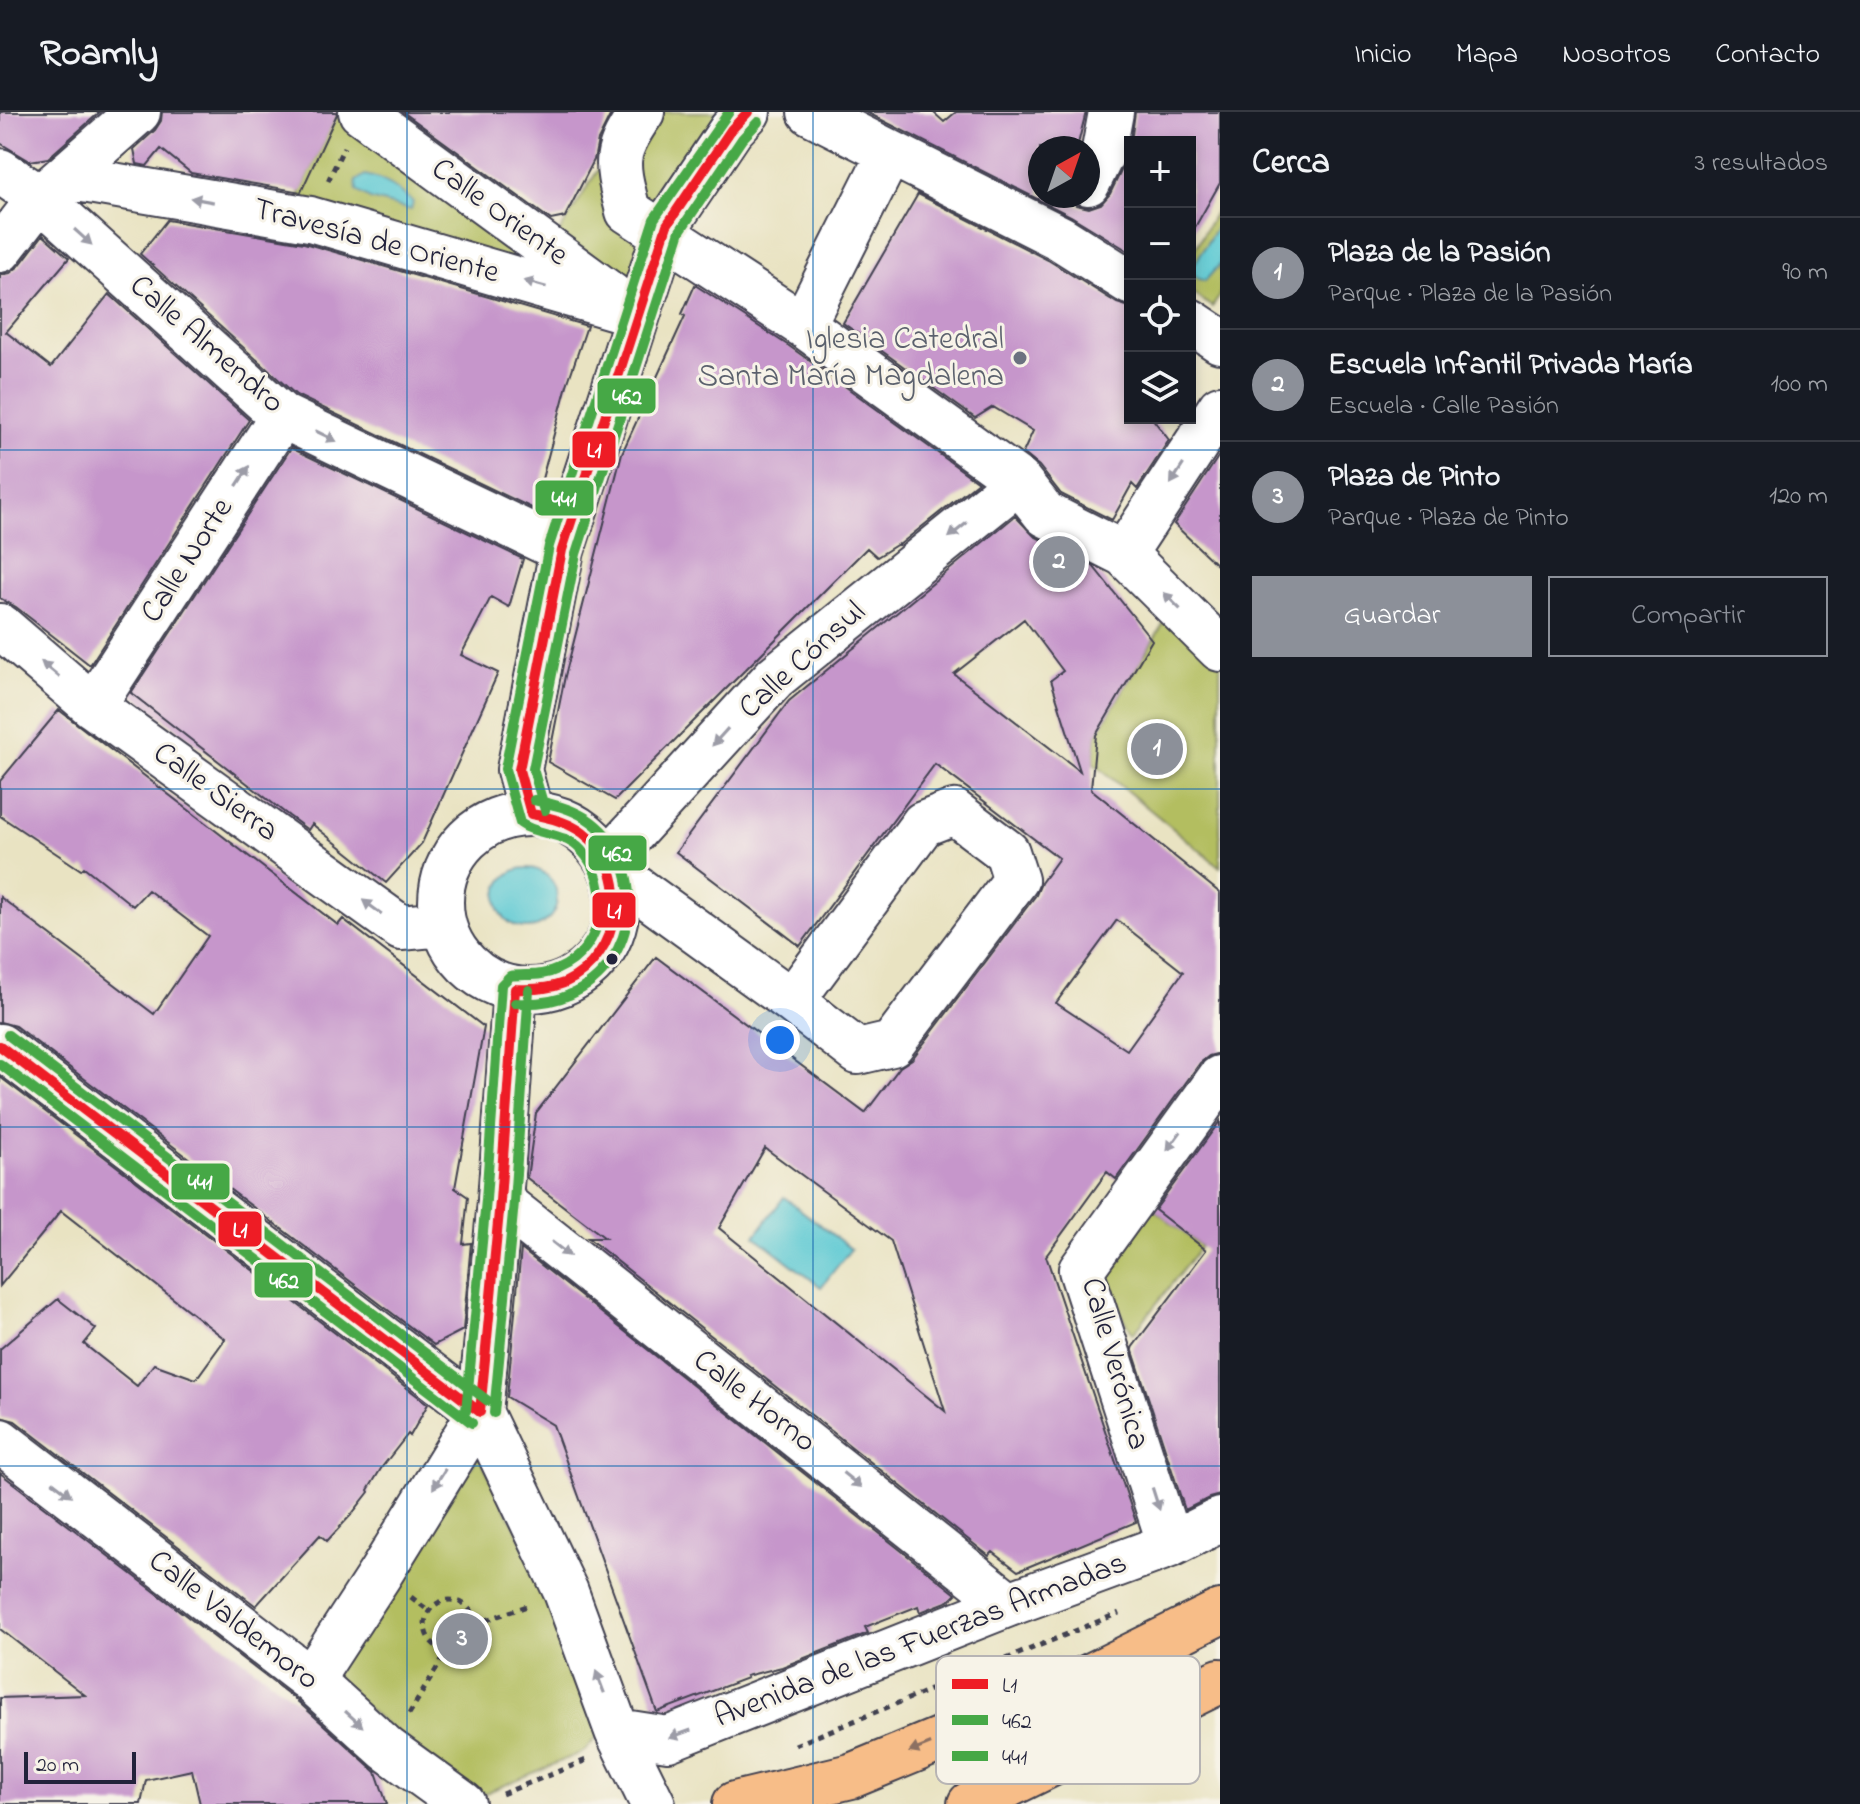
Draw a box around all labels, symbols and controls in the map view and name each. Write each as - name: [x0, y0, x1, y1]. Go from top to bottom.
- text: Roamly: [40, 27, 158, 83]
- text: Inicio: [1354, 35, 1412, 76]
- text: Mapa: [1456, 35, 1518, 76]
- text: Nosotros: [1562, 35, 1671, 76]
- text: Contacto: [1715, 35, 1820, 76]
- north arrow: [1028, 136, 1100, 208]
- map controls: [1124, 136, 1196, 424]
- button: +: [1124, 136, 1196, 208]
- text: Cerca: [1252, 139, 1330, 189]
- text: 3 resultados: [1695, 145, 1828, 183]
- street label: Calle Oriente: [421, 147, 578, 279]
- street label: Travesía de Oriente: [248, 187, 505, 298]
- one-way arrow: [189, 193, 214, 206]
- button: −: [1124, 208, 1196, 280]
- one-way arrow: [72, 228, 92, 245]
- text: Plaza de la Pasión: [1328, 232, 1550, 276]
- text: 1: [1274, 254, 1282, 292]
- text: 90 m: [1782, 254, 1828, 292]
- street label: Calle Almendro: [118, 264, 294, 426]
- text: Parque · Plaza de la Pasión: [1328, 276, 1612, 314]
- one-way arrow: [522, 277, 546, 290]
- button: locate: [1124, 280, 1196, 352]
- place label: Iglesia Catedral Santa María Magdalena: [698, 317, 1004, 401]
- text: Escuela Infantil Privada María: [1328, 344, 1693, 388]
- marker: Iglesia Catedral Santa María Magdalena: [1011, 349, 1029, 367]
- button: layers: [1124, 352, 1196, 424]
- text: 2: [1272, 366, 1284, 404]
- text: 100 m: [1771, 366, 1828, 404]
- line badge: 462: [596, 377, 657, 415]
- text: 462: [612, 383, 642, 415]
- text: Escuela · Calle Pasión: [1328, 388, 1559, 426]
- one-way arrow: [314, 430, 337, 443]
- line badge: L1: [571, 430, 617, 469]
- text: L1: [586, 436, 602, 468]
- text: Plaza de Pinto: [1328, 456, 1500, 500]
- one-way arrow: [1170, 463, 1185, 484]
- one-way arrow: [235, 466, 250, 487]
- text: 3: [1273, 478, 1283, 516]
- text: 120 m: [1769, 478, 1828, 516]
- line badge: 441: [534, 479, 595, 517]
- text: 441: [551, 485, 577, 517]
- street label: Calle Norte: [130, 488, 247, 633]
- text: Parque · Plaza de Pinto: [1328, 500, 1569, 538]
- one-way arrow: [948, 521, 968, 538]
- pin: 2: [1033, 532, 1085, 592]
- button: Guardar: [1252, 576, 1532, 657]
- button: Compartir: [1548, 576, 1828, 657]
- street label: Calle Cónsul: [729, 591, 877, 731]
- one-way arrow: [1163, 593, 1182, 611]
- one-way arrow: [41, 661, 61, 678]
- pin: 1: [1131, 719, 1183, 779]
- one-way arrow: [712, 727, 730, 746]
- street label: Calle Sierra: [142, 731, 288, 855]
- line badge: 462: [587, 834, 648, 872]
- text: 462: [602, 840, 632, 872]
- line badge: L1: [591, 891, 637, 929]
- text: L1: [606, 897, 622, 929]
- one-way arrow: [361, 899, 383, 915]
- unlabelled marker: [604, 951, 620, 967]
- your location: [760, 1020, 800, 1060]
- one-way arrow: [1167, 1131, 1183, 1152]
- line badge: 441: [170, 1162, 231, 1201]
- text: 441: [187, 1168, 213, 1200]
- line badge: L1: [217, 1210, 263, 1248]
- text: L1: [232, 1216, 248, 1248]
- one-way arrow: [551, 1240, 571, 1257]
- line badge: 462: [253, 1261, 314, 1299]
- text: 462: [269, 1267, 299, 1299]
- street label: Calle Verónica: [1067, 1272, 1161, 1456]
- street label: Calle Horno: [682, 1339, 826, 1465]
- one-way arrow: [432, 1468, 446, 1490]
- one-way arrow: [842, 1471, 862, 1488]
- one-way arrow: [52, 1480, 72, 1496]
- one-way arrow: [1150, 1488, 1162, 1512]
- street label: Calle Valdemoro: [137, 1539, 329, 1703]
- street label: Avenida de las Fuerzas Armadas: [708, 1540, 1134, 1742]
- pin: 3: [436, 1609, 488, 1669]
- legend: [936, 1656, 1200, 1784]
- one-way arrow: [593, 1670, 606, 1694]
- text: L1: [1002, 1671, 1017, 1703]
- text: 462: [1002, 1707, 1032, 1739]
- one-way arrow: [344, 1710, 363, 1728]
- one-way arrow: [668, 1728, 692, 1740]
- one-way arrow: [908, 1742, 932, 1755]
- text: 441: [1002, 1743, 1027, 1775]
- scale bar: [24, 1748, 136, 1784]
- text: 20 m: [36, 1750, 79, 1782]

